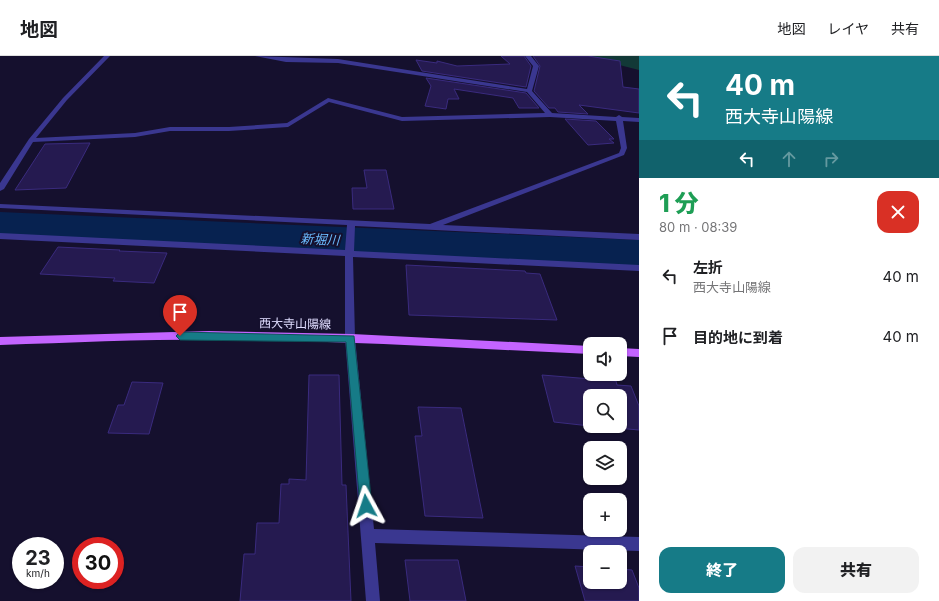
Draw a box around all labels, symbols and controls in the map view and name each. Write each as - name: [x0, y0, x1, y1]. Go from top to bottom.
- text: 地図: [20, 18, 58, 41]
- text: 地図: [777, 20, 805, 37]
- text: レイヤ: [827, 20, 869, 37]
- text: 共有: [891, 20, 919, 37]
- text: 40 m: [725, 68, 795, 102]
- icon: left: [659, 72, 711, 124]
- text: 西大寺山陽線: [725, 106, 833, 127]
- icon: left: [736, 148, 758, 170]
- icon: ahead: [778, 148, 800, 170]
- icon: right: [820, 148, 842, 170]
- text: 1 分: [659, 189, 699, 218]
- button: close: [877, 191, 919, 233]
- text: 80 m · 08:39: [659, 219, 737, 235]
- water label: 新堀川: [300, 230, 342, 248]
- text: 左折: [693, 258, 723, 277]
- icon: left: [659, 265, 681, 287]
- text: 40 m: [882, 267, 919, 286]
- text: 西大寺山陽線: [693, 279, 771, 295]
- pin: [163, 295, 197, 336]
- icon: arrive: [169, 301, 191, 323]
- street label: 西大寺山陽線: [259, 315, 331, 332]
- icon: arrive: [659, 325, 681, 347]
- text: 40 m: [882, 327, 919, 346]
- text: 目的地に到着: [693, 328, 783, 347]
- map controls: [583, 337, 627, 589]
- button: sound: [583, 337, 627, 381]
- button: search: [583, 389, 627, 433]
- button: layers: [583, 441, 627, 485]
- position arrow: [345, 485, 387, 527]
- button: +: [583, 493, 627, 537]
- speed limit sign: 30: [72, 537, 124, 589]
- button: −: [583, 545, 627, 589]
- text: 23: [25, 546, 51, 570]
- button: 終了: [659, 547, 785, 593]
- button: 共有: [793, 547, 919, 593]
- text: km/h: [26, 567, 50, 579]

